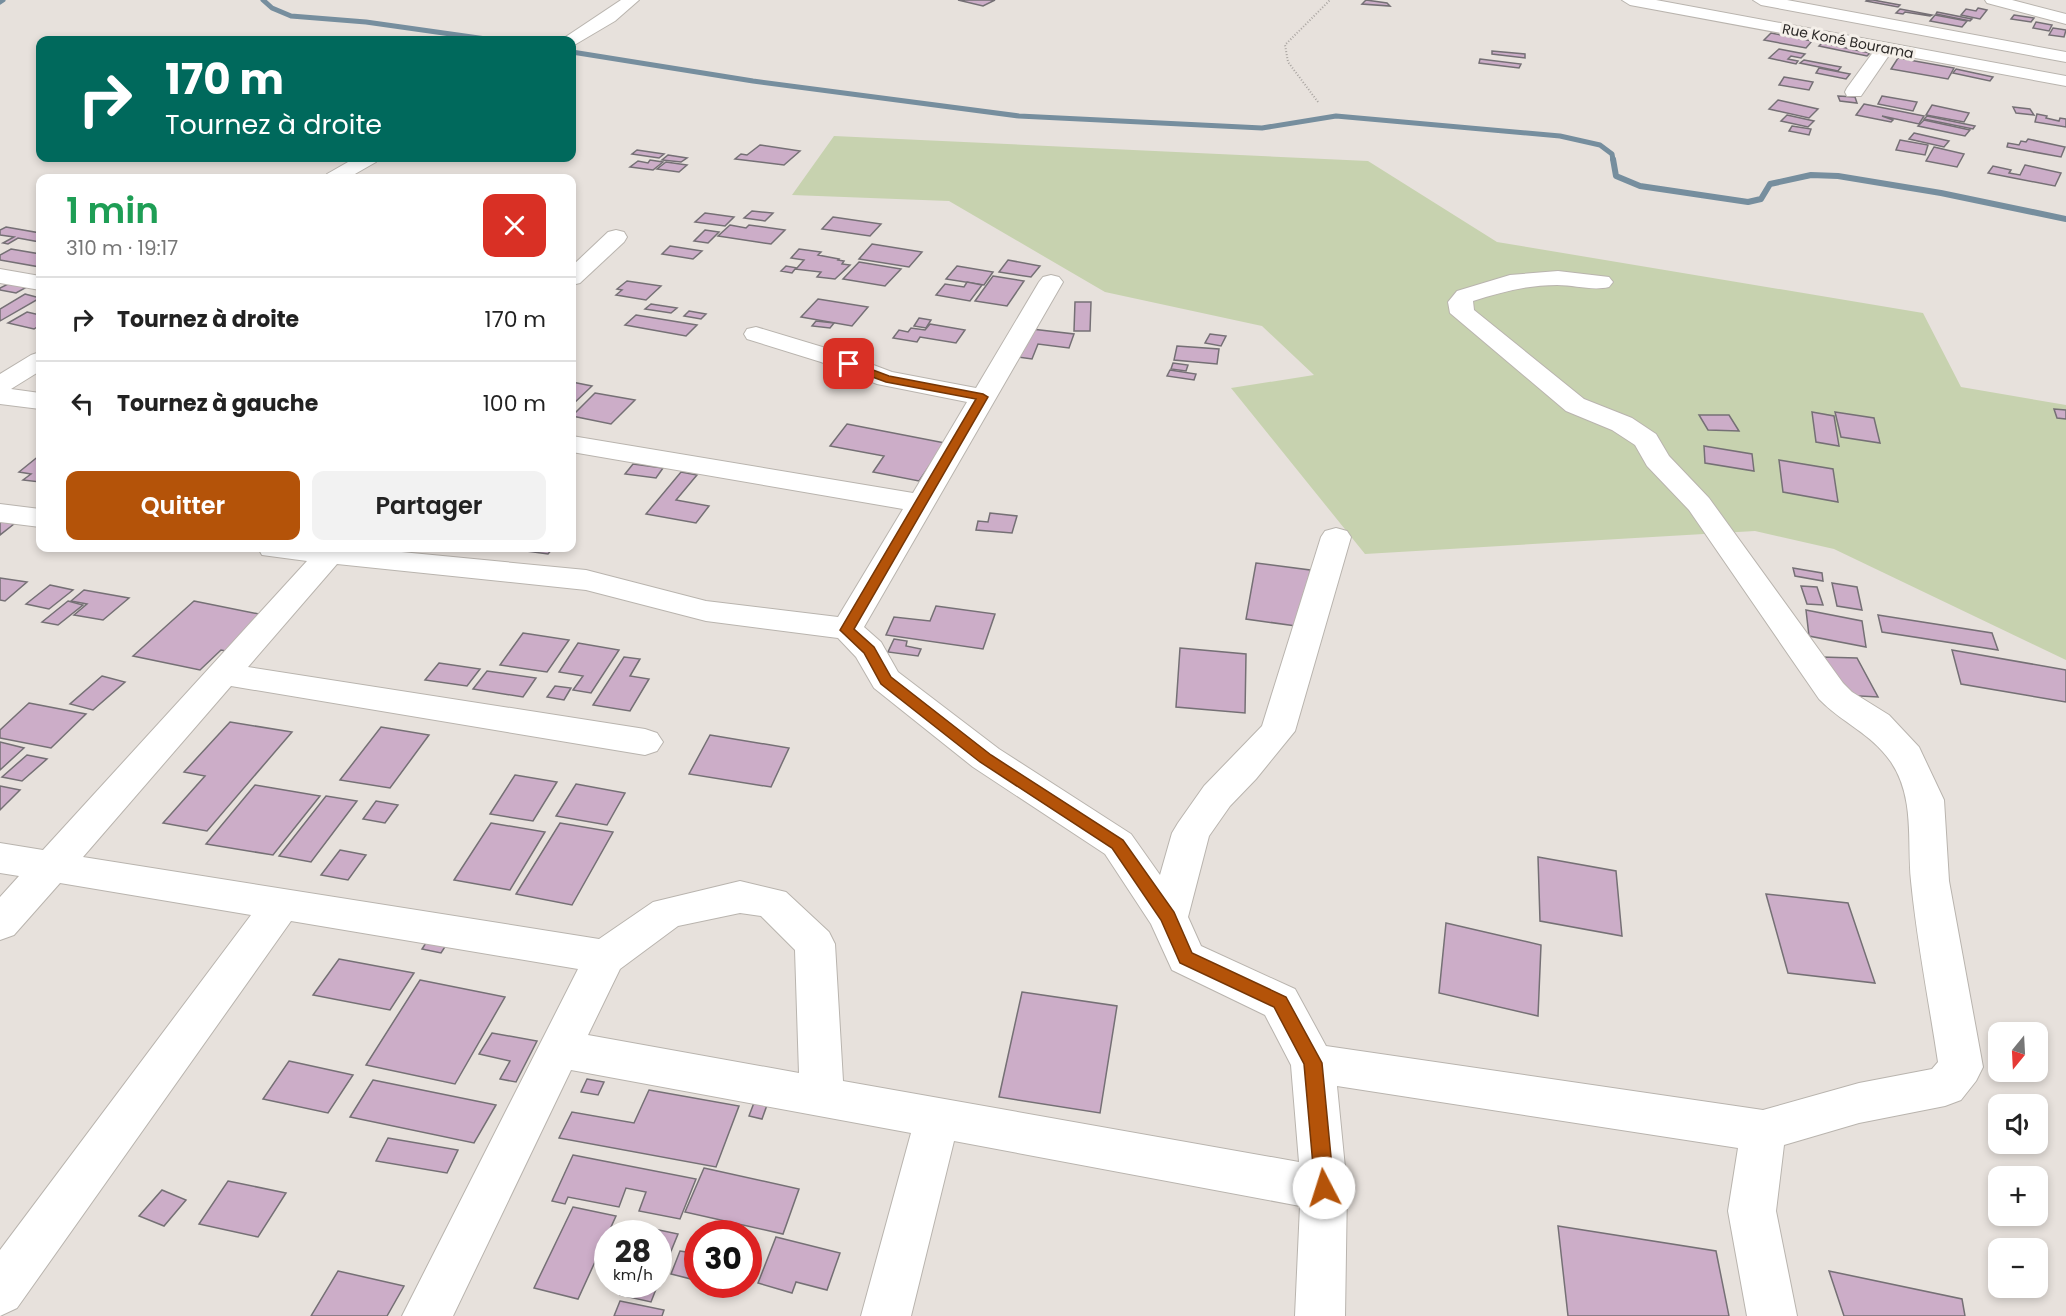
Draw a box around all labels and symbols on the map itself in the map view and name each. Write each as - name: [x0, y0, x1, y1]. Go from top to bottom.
- street label: Rue Koné Bourama: [1780, 18, 1916, 64]
- pin: [823, 338, 874, 389]
- north arrow: [1988, 1022, 2048, 1082]
- position arrow: [1292, 1156, 1356, 1220]
- speed limit sign: 30: [684, 1220, 762, 1298]

